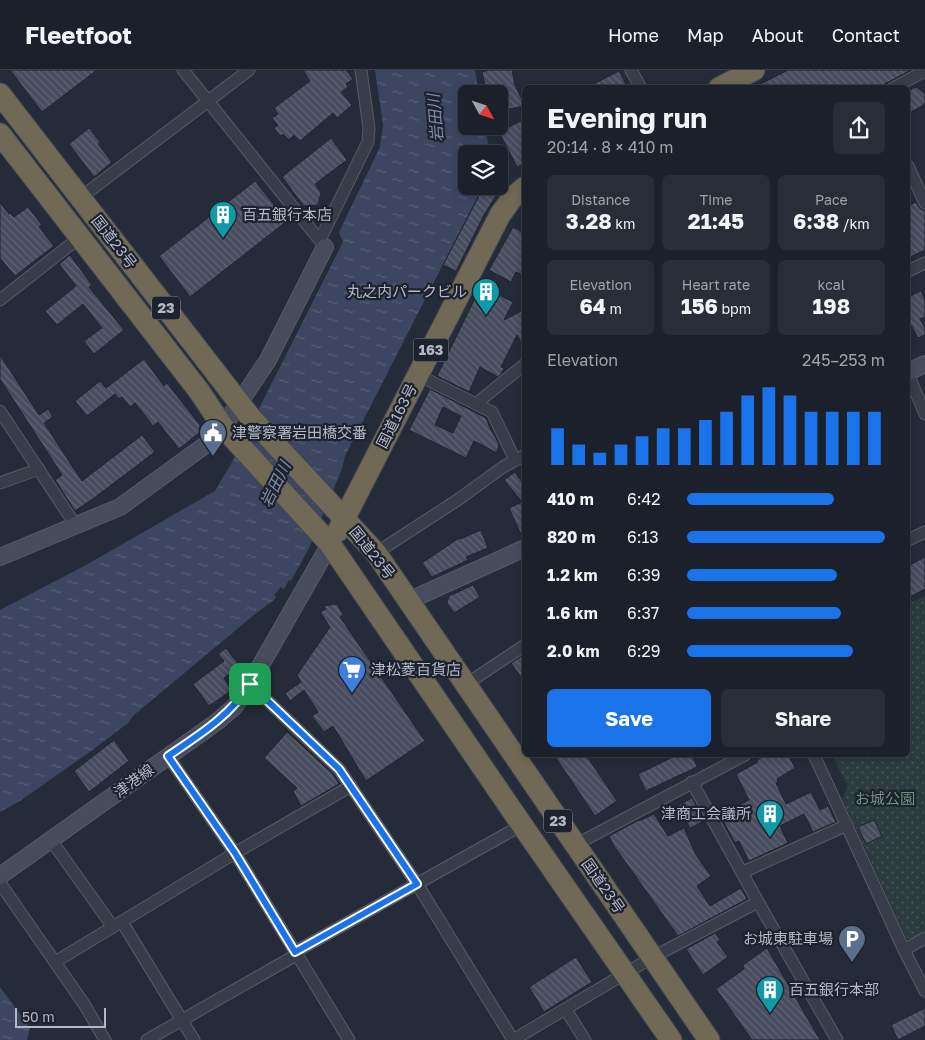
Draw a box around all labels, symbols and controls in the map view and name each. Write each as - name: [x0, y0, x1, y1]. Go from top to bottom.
- text: Fleetfoot: [25, 20, 132, 49]
- text: Home: [608, 24, 659, 46]
- text: Map: [687, 24, 724, 46]
- text: About: [752, 24, 804, 46]
- text: Contact: [832, 24, 900, 46]
- north arrow: [458, 85, 508, 135]
- map controls: [458, 85, 508, 195]
- water label: 岩田川: [423, 91, 447, 143]
- text: Evening run: [547, 101, 707, 134]
- button: share: [833, 102, 885, 154]
- text: 20:14 · 8 × 410 m: [547, 137, 673, 157]
- button: layers: [458, 145, 508, 195]
- text: Distance: [571, 191, 630, 208]
- text: Time: [700, 191, 732, 208]
- text: Pace: [815, 191, 848, 208]
- building icon: 百五銀行本店: [208, 200, 238, 239]
- place label: 百五銀行本店: [242, 205, 332, 223]
- text: 3.28: [566, 208, 612, 234]
- text: 21:45: [688, 208, 744, 234]
- text: 6:38: [793, 208, 839, 234]
- street label: 国道23号: [88, 211, 141, 272]
- text: km: [612, 215, 635, 232]
- text: /km: [839, 215, 870, 232]
- text: Elevation: [570, 276, 632, 293]
- text: Heart rate: [682, 276, 750, 293]
- text: kcal: [818, 276, 845, 293]
- building icon: 丸之内パークビル: [471, 277, 501, 316]
- place label: 丸之内パークビル: [347, 282, 467, 300]
- text: 64: [579, 293, 606, 319]
- text: 156: [681, 293, 718, 319]
- text: 198: [813, 293, 850, 319]
- road number: 23: [152, 297, 180, 320]
- text: m: [606, 300, 622, 317]
- text: bpm: [718, 300, 751, 317]
- road number: 163: [414, 338, 448, 362]
- text: Elevation: [547, 350, 618, 370]
- text: 245–253 m: [802, 350, 885, 370]
- street label: 国道163号: [372, 380, 420, 451]
- public building icon: 津警察署岩田橋交番: [198, 418, 228, 457]
- place label: 津警察署岩田橋交番: [232, 423, 367, 441]
- water label: 岩田川: [255, 456, 295, 510]
- text: 410 m: [547, 489, 594, 509]
- text: 6:42: [627, 489, 661, 509]
- street label: 国道23号: [346, 522, 399, 582]
- text: 820 m: [547, 527, 595, 547]
- text: 6:13: [627, 527, 659, 547]
- text: 1.2 km: [547, 565, 597, 585]
- text: 6:39: [627, 565, 661, 585]
- text: 1.6 km: [547, 603, 598, 623]
- text: 6:37: [627, 603, 659, 623]
- text: 2.0 km: [547, 641, 600, 661]
- text: 6:29: [627, 641, 660, 661]
- supermarket icon: 津松菱百貨店: [337, 655, 367, 694]
- place label: 津松菱百貨店: [371, 660, 461, 678]
- pin: [229, 663, 271, 705]
- icon: arrive: [236, 670, 264, 698]
- button: Save: [547, 689, 711, 747]
- button: Share: [721, 689, 885, 747]
- street label: 津港線: [110, 760, 157, 801]
- park label: お城公園: [855, 789, 915, 807]
- building icon: 津商工会議所: [755, 799, 785, 838]
- place label: 津商工会議所: [661, 804, 751, 822]
- road number: 23: [544, 809, 572, 832]
- street label: 国道23号: [579, 855, 629, 916]
- parking icon: お城東駐車場: [837, 924, 867, 963]
- place label: お城東駐車場: [743, 929, 833, 947]
- building icon: 百五銀行本部: [755, 975, 785, 1014]
- place label: 百五銀行本部: [789, 980, 879, 998]
- scale bar: [15, 1005, 106, 1028]
- text: 50 m: [22, 1008, 55, 1025]

